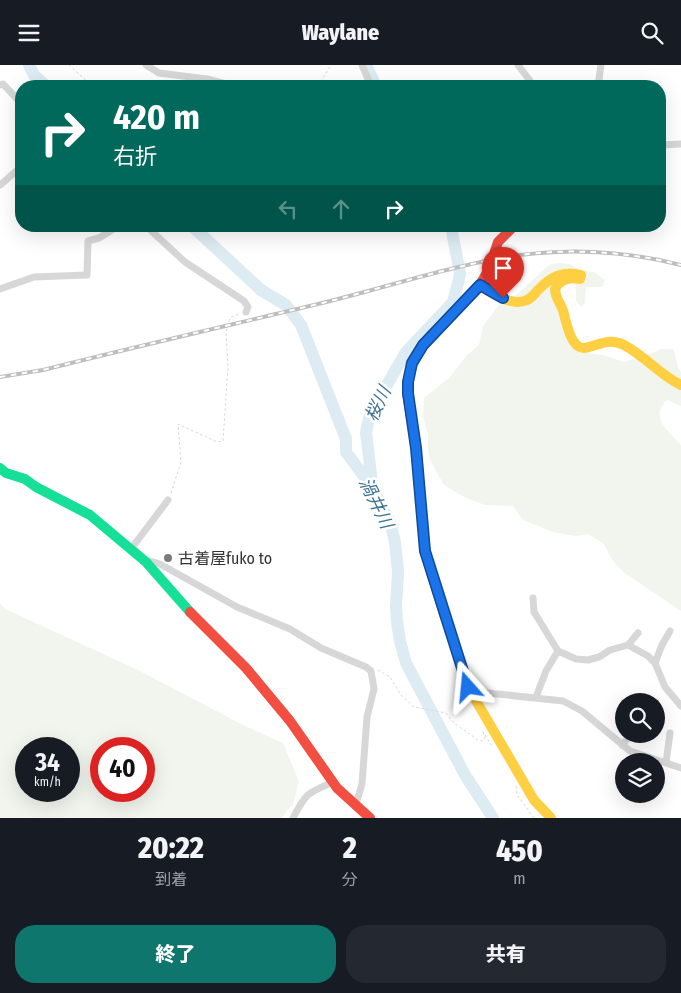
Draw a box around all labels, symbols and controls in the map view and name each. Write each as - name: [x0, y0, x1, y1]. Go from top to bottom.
- icon: menu: [15, 19, 43, 47]
- text: Waylane: [302, 19, 379, 46]
- icon: search: [638, 19, 666, 47]
- text: 420 m: [113, 96, 200, 138]
- icon: right: [30, 100, 95, 165]
- text: 右折: [113, 143, 157, 170]
- icon: left: [274, 195, 302, 223]
- icon: ahead: [327, 195, 355, 223]
- icon: right: [380, 195, 408, 223]
- pin: [482, 247, 524, 298]
- icon: arrive: [489, 254, 517, 282]
- water label: 桜川: [360, 381, 396, 425]
- water label: 渦井川: [354, 474, 399, 534]
- place label: 古着屋fuko to: [178, 549, 272, 568]
- marker: 古着屋fuko to: [162, 552, 174, 564]
- position arrow: [441, 660, 493, 712]
- map controls: [615, 693, 665, 803]
- button: search: [615, 693, 665, 743]
- speed limit sign: 40: [90, 737, 155, 802]
- text: 34: [35, 748, 60, 778]
- button: layers: [615, 753, 665, 803]
- text: km/h: [34, 775, 61, 789]
- text: 20:22: [138, 830, 204, 866]
- text: 2: [343, 830, 357, 866]
- text: 450: [496, 833, 543, 869]
- text: m: [513, 869, 526, 888]
- text: 到着: [155, 870, 187, 889]
- text: 分: [342, 870, 358, 889]
- button: 終了: [15, 925, 336, 983]
- button: 共有: [346, 925, 666, 983]

